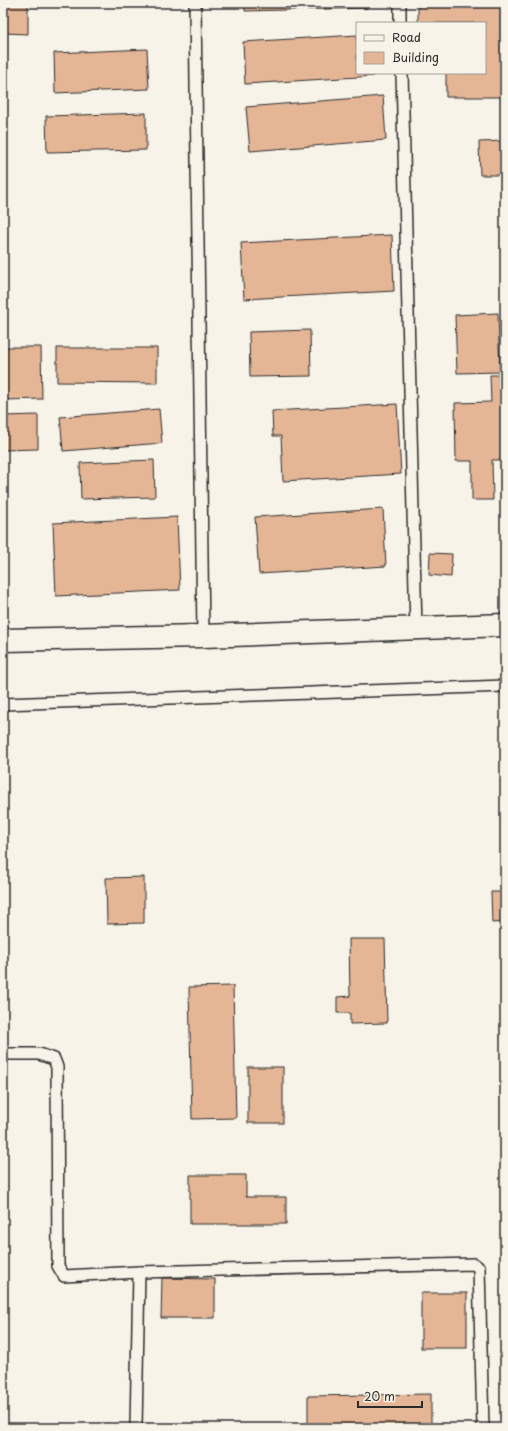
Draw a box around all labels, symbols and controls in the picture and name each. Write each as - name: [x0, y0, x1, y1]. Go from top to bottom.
- legend: [356, 22, 486, 74]
- text: Road: [392, 28, 421, 46]
- text: Building: [392, 48, 439, 66]
- scale bar: [358, 1383, 422, 1409]
- text: 20 m: [364, 1387, 395, 1405]

